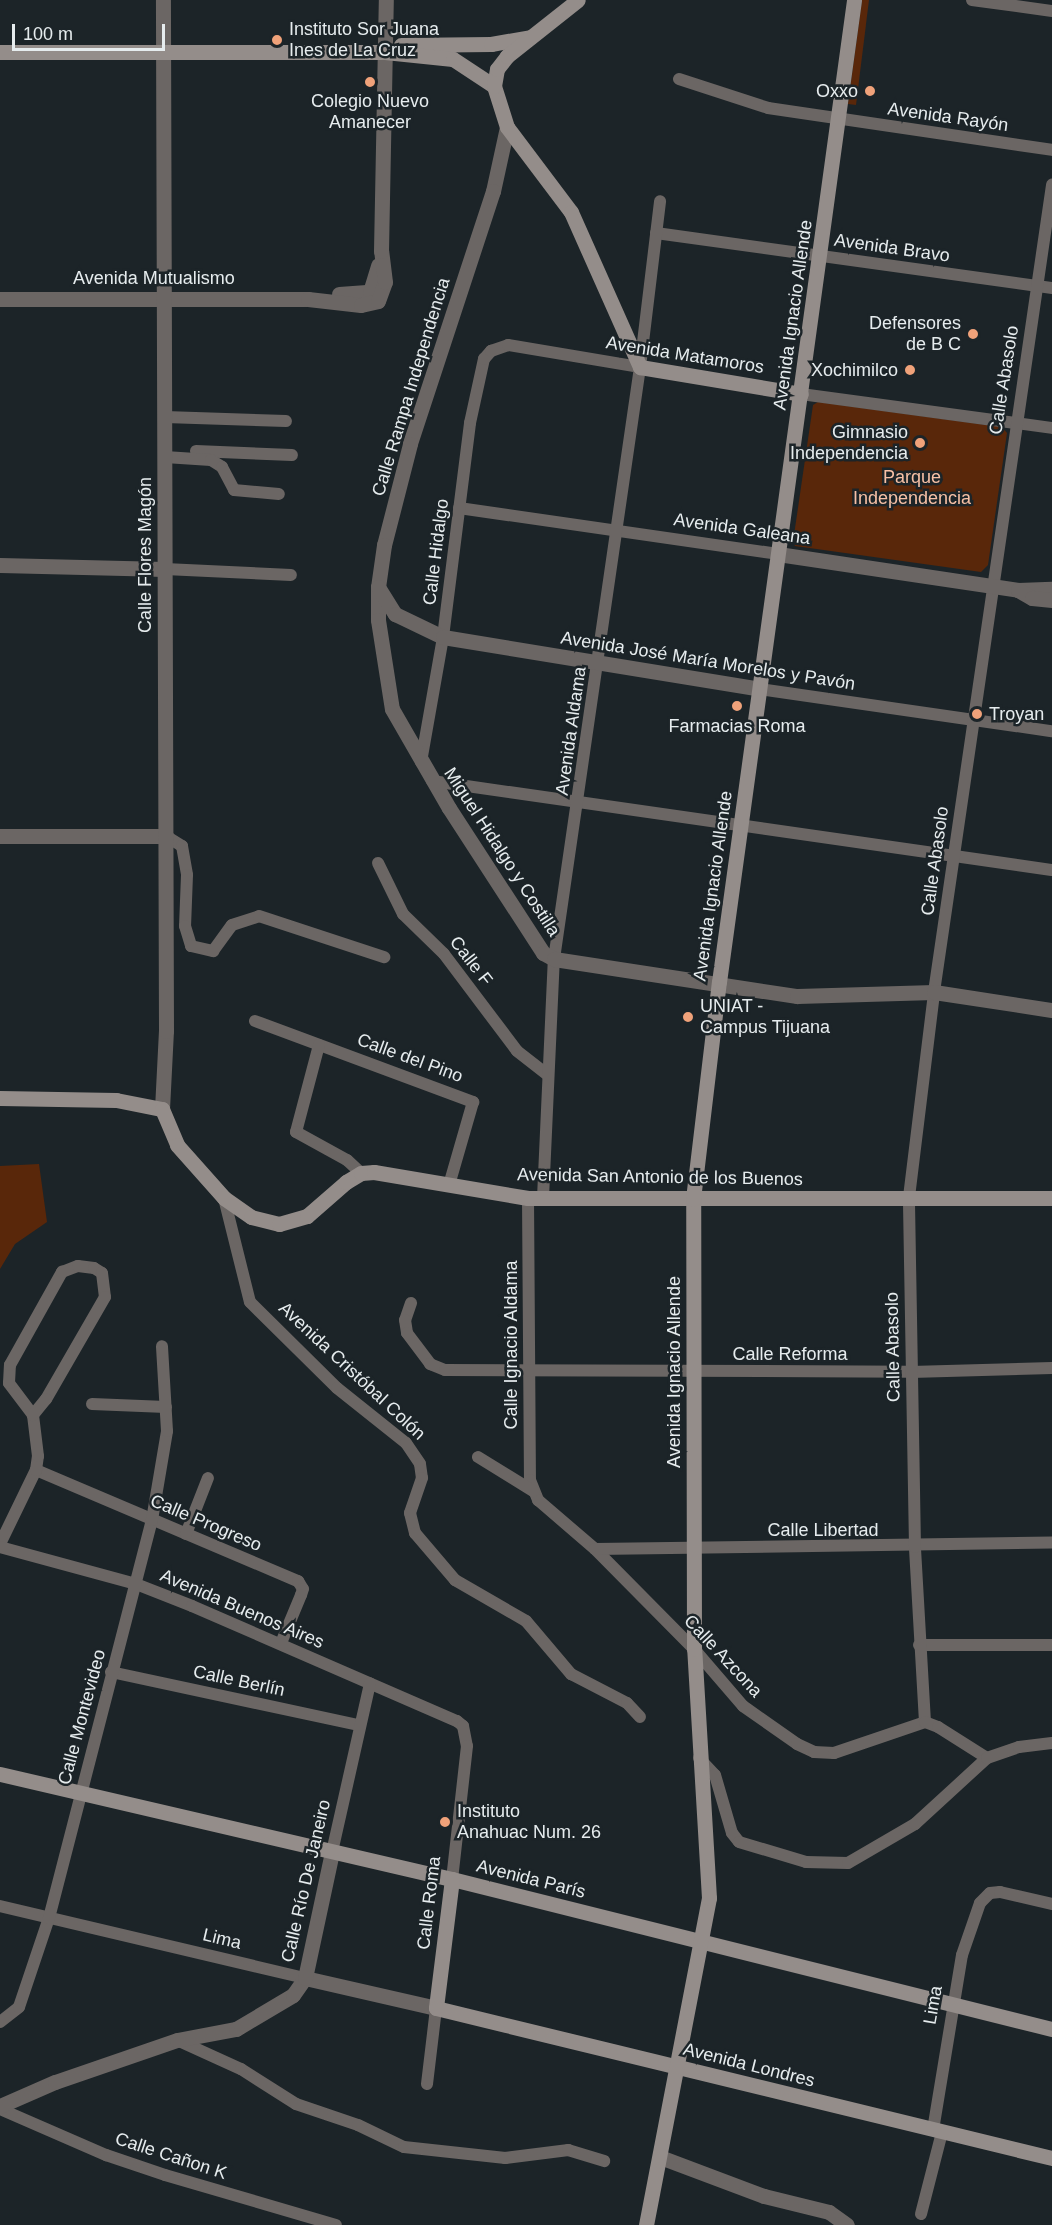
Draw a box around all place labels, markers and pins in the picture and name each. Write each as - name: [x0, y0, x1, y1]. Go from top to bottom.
- place label: Instituto Sor Juana Ines de La Cruz: [289, 19, 439, 62]
- marker: Instituto Sor Juana Ines de La Cruz: [270, 33, 284, 47]
- marker: Colegio Nuevo Amanecer: [363, 75, 377, 89]
- place label: Oxxo: [816, 80, 858, 102]
- marker: Oxxo: [863, 84, 877, 98]
- place label: Colegio Nuevo Amanecer: [311, 91, 429, 134]
- place label: Defensores de B C: [869, 313, 961, 356]
- marker: Defensores de B C: [966, 327, 980, 341]
- place label: Xochimilco: [811, 359, 898, 381]
- marker: Xochimilco: [903, 363, 917, 377]
- place label: Gimnasio Independencia: [790, 422, 908, 464]
- marker: Gimnasio Independencia: [913, 436, 927, 450]
- marker: Farmacias Roma: [730, 699, 744, 713]
- place label: Troyan: [989, 703, 1044, 725]
- marker: Troyan: [970, 707, 984, 721]
- place label: Farmacias Roma: [668, 715, 806, 737]
- place label: UNIAT - Campus Tijuana: [700, 996, 830, 1038]
- marker: UNIAT - Campus Tijuana: [681, 1010, 695, 1024]
- place label: Instituto Anahuac Num. 26: [457, 1801, 601, 1844]
- marker: Instituto Anahuac Num. 26: [438, 1815, 452, 1829]

